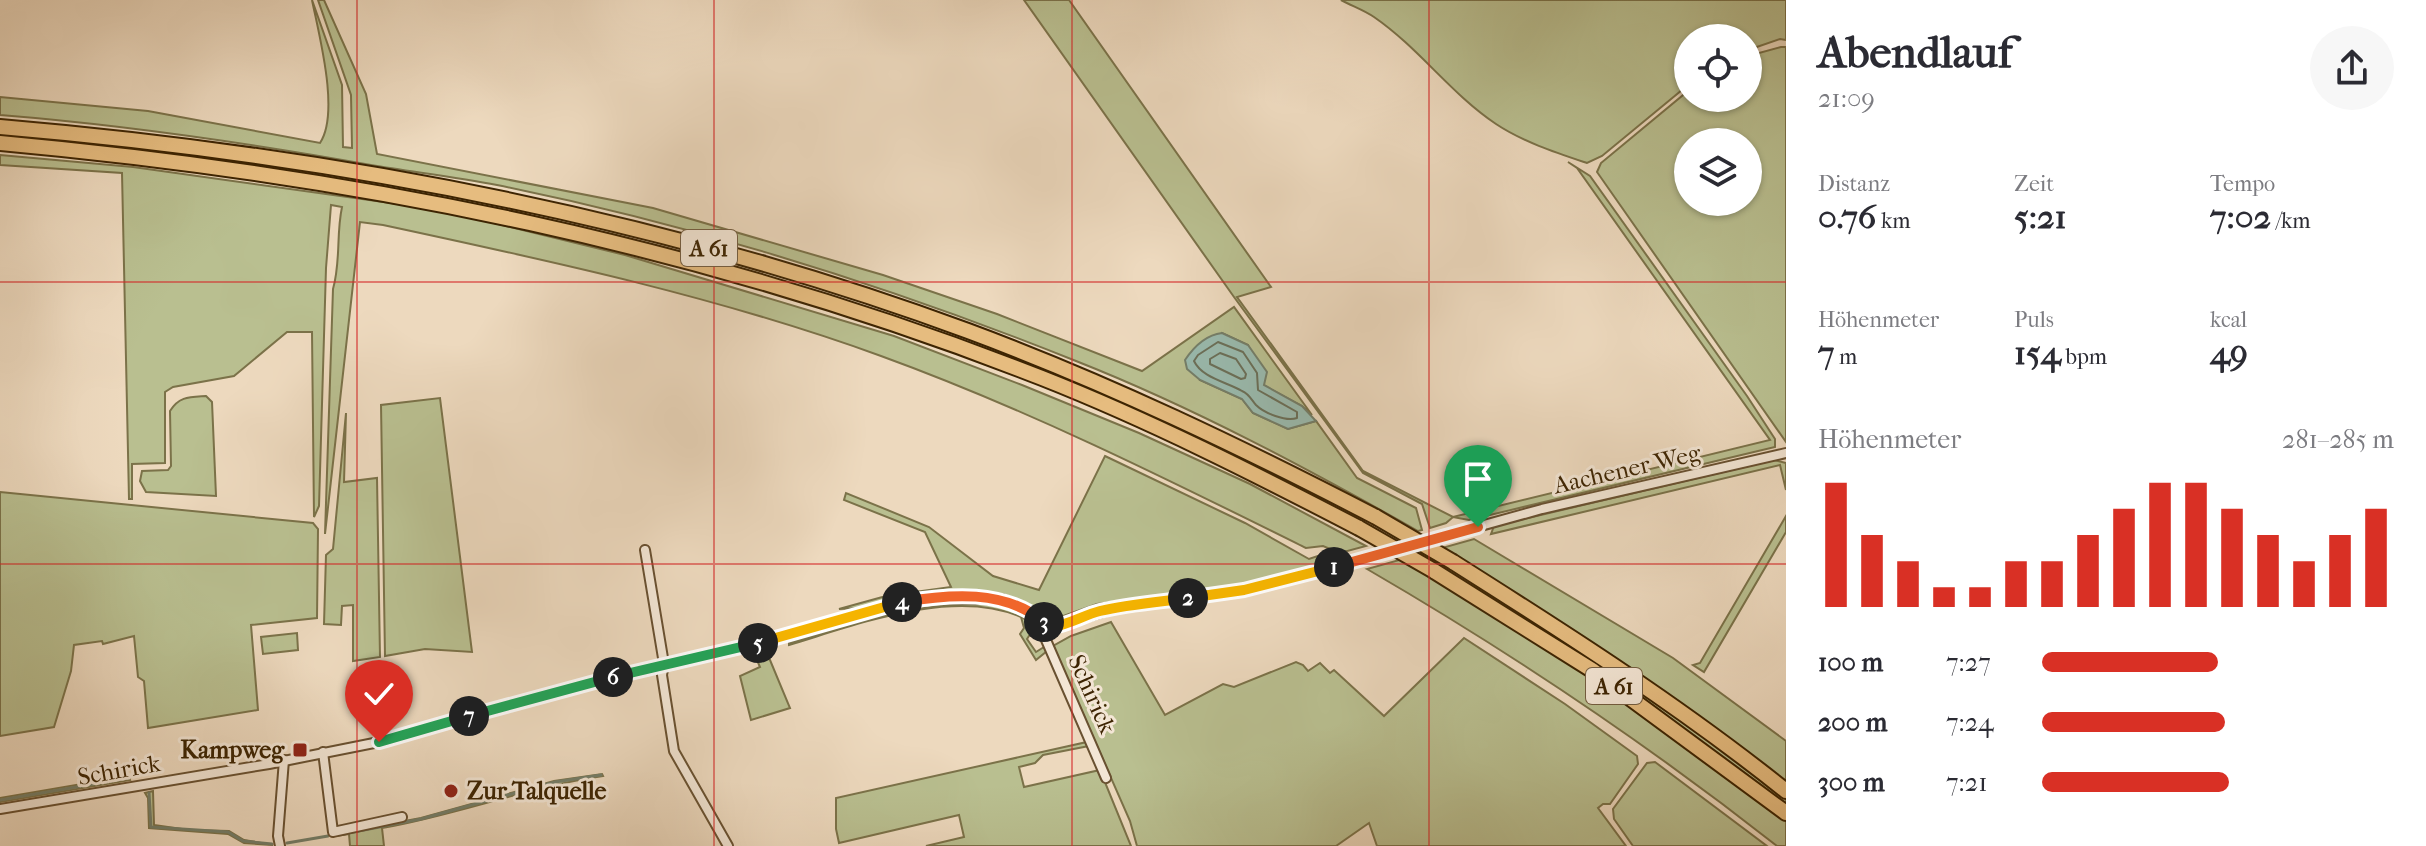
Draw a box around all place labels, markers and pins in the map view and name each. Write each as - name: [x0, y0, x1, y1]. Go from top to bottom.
- pin: [1444, 445, 1512, 527]
- pin: 1: [1314, 547, 1354, 587]
- pin: 2: [1168, 578, 1208, 618]
- pin: 4: [882, 582, 922, 622]
- pin: 3: [1024, 602, 1064, 642]
- pin: 5: [738, 623, 778, 663]
- pin: 6: [593, 657, 633, 697]
- pin: [345, 660, 413, 742]
- pin: 7: [449, 696, 489, 736]
- place label: Kampweg: [181, 736, 285, 764]
- marker: Kampweg: [291, 741, 309, 759]
- place label: Zur Talquelle: [467, 777, 607, 805]
- marker: Zur Talquelle: [442, 782, 460, 800]

